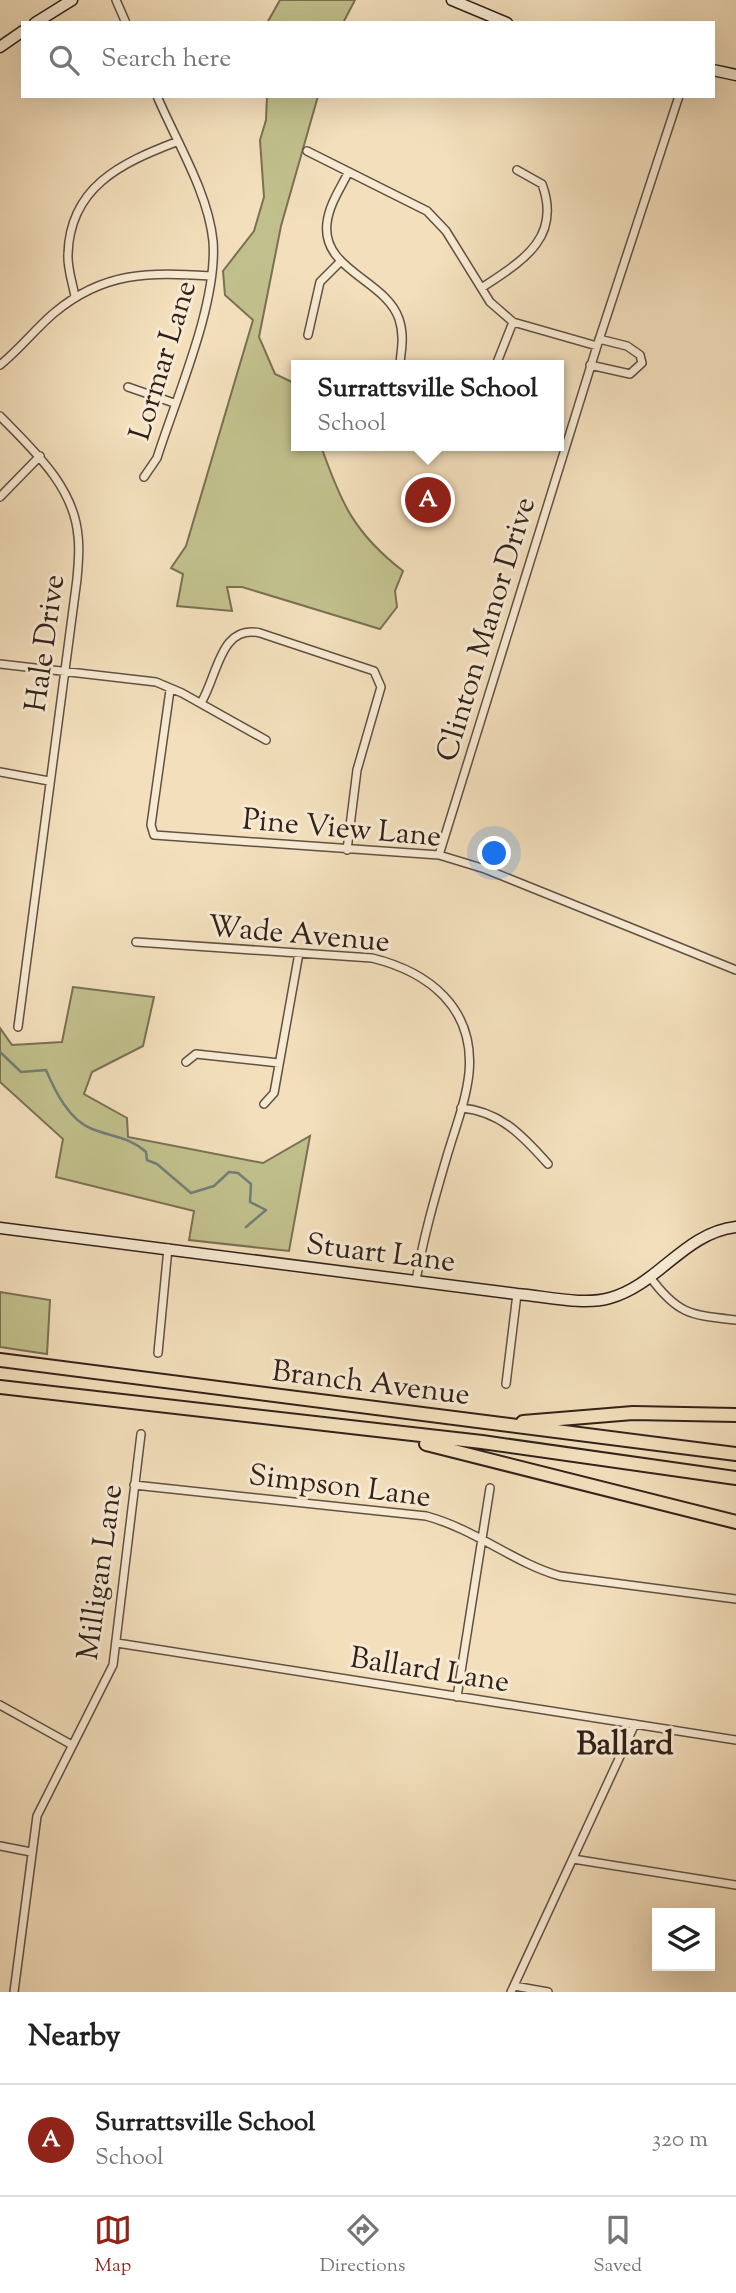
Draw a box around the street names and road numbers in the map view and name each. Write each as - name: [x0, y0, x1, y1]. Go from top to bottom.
- street label: Lormar Lane: [120, 276, 209, 446]
- street label: Clinton Manor Drive: [427, 492, 548, 767]
- street label: Hale Drive: [16, 572, 77, 715]
- street label: Pine View Lane: [241, 799, 443, 860]
- street label: Wade Avenue: [206, 906, 391, 965]
- street label: Stuart Lane: [304, 1224, 458, 1285]
- street label: Branch Avenue: [269, 1351, 472, 1418]
- street label: Simpson Lane: [246, 1455, 433, 1520]
- street label: Milligan Lane: [68, 1482, 135, 1663]
- street label: Ballard Lane: [347, 1638, 512, 1705]

